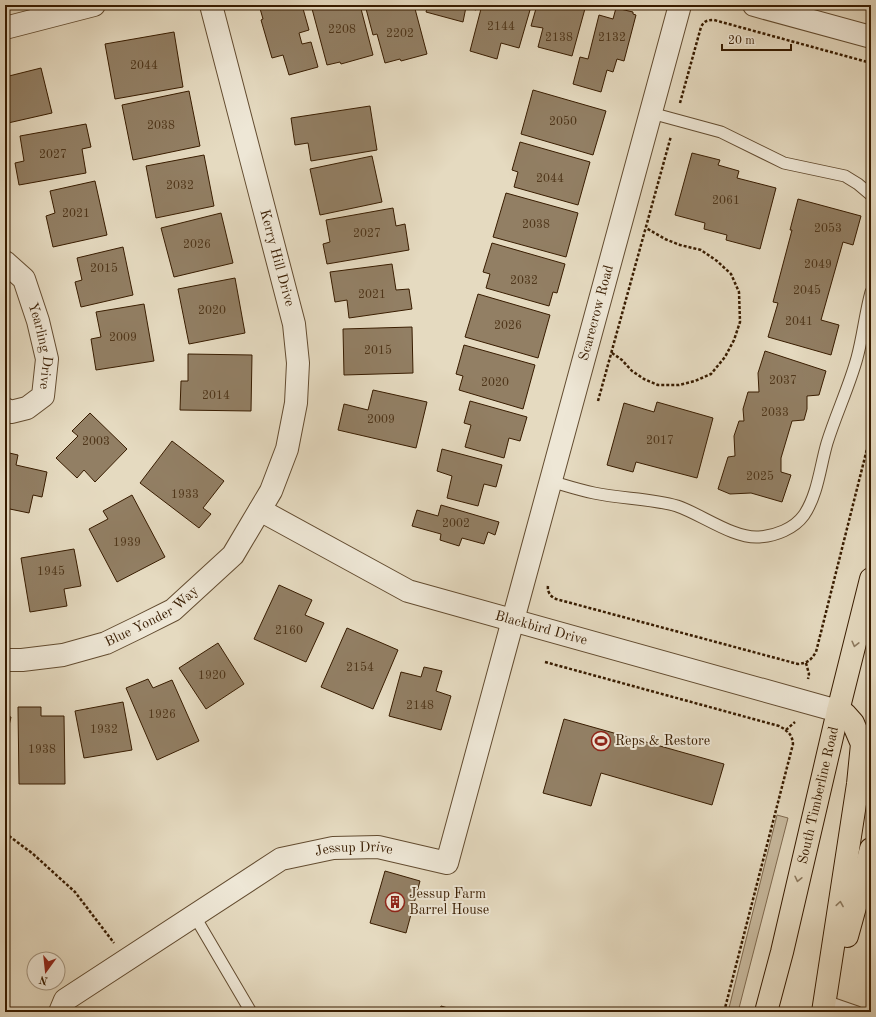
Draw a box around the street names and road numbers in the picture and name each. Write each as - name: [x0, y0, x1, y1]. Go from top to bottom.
- street label: Kerry Hill Drive: [257, 208, 297, 308]
- street label: Scarecrow Road: [577, 263, 616, 362]
- street label: Yearling Drive: [25, 301, 54, 390]
- street label: Blue Yonder Way: [103, 583, 201, 649]
- street label: Blackbird Drive: [493, 609, 589, 648]
- street label: South Timberline Road: [796, 725, 841, 865]
- street label: Jessup Drive: [314, 840, 394, 859]

